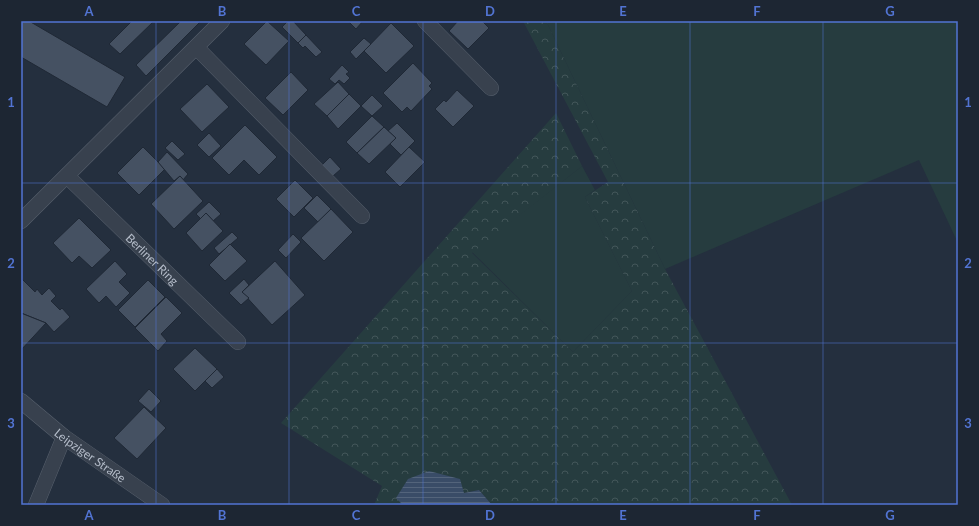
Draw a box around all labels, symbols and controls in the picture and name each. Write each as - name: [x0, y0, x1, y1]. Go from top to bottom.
- text: A: [83, 3, 94, 19]
- text: B: [218, 3, 227, 19]
- text: C: [352, 3, 361, 19]
- text: D: [485, 3, 495, 19]
- text: E: [619, 3, 627, 19]
- text: F: [753, 3, 761, 19]
- text: G: [885, 3, 895, 19]
- text: 1: [7, 94, 15, 110]
- text: 1: [964, 94, 972, 110]
- street label: Berliner Ring: [123, 230, 182, 288]
- text: 2: [7, 255, 15, 271]
- text: 2: [964, 255, 972, 271]
- text: 3: [7, 415, 15, 431]
- text: 3: [964, 415, 972, 431]
- street label: Leipziger Straße: [52, 425, 129, 485]
- text: A: [83, 507, 94, 523]
- text: B: [218, 507, 227, 523]
- text: C: [352, 507, 361, 523]
- text: D: [485, 507, 495, 523]
- text: E: [619, 507, 627, 523]
- text: F: [753, 507, 761, 523]
- text: G: [885, 507, 895, 523]

